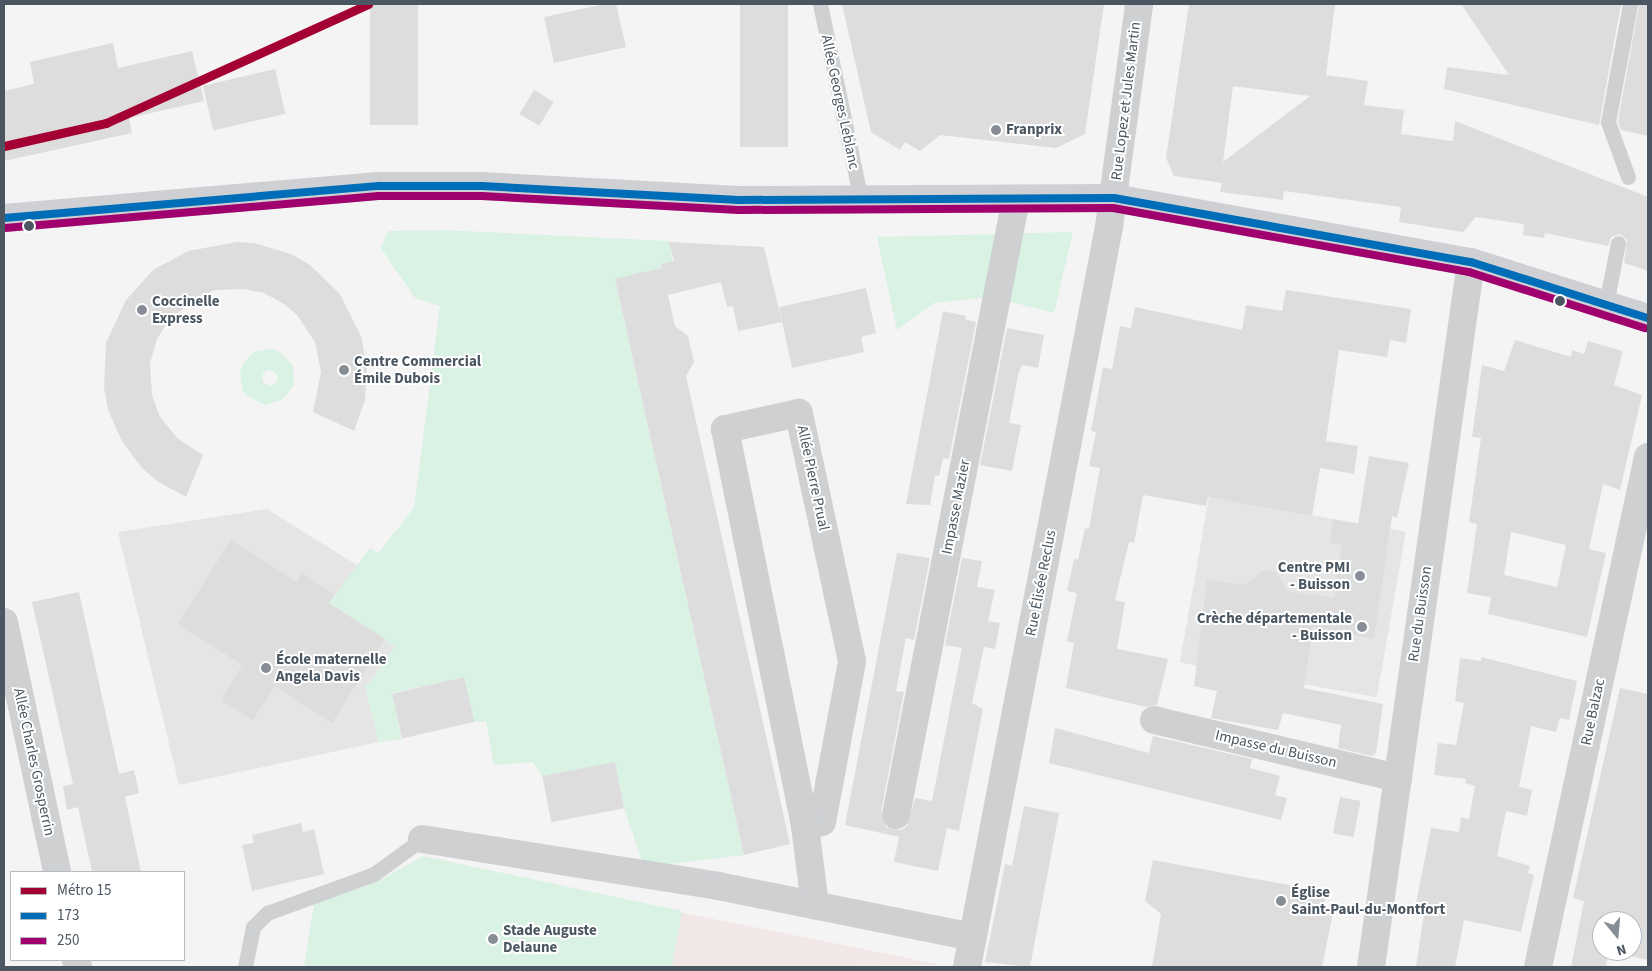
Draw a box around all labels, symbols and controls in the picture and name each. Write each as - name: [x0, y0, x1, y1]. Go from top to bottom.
- street label: Rue Lopez et Jules Martin: [1107, 21, 1145, 181]
- street label: Allée Georges Leblanc: [817, 33, 863, 171]
- place label: Franprix: [1006, 121, 1062, 139]
- marker: Franprix: [990, 124, 1002, 136]
- unlabelled marker: [24, 221, 34, 231]
- place label: Coccinelle Express: [152, 292, 220, 327]
- unlabelled marker: [1555, 296, 1565, 306]
- marker: Coccinelle Express: [136, 304, 148, 316]
- place label: Centre Commercial Émile Dubois: [354, 352, 481, 387]
- marker: Centre Commercial Émile Dubois: [338, 364, 350, 376]
- street label: Allée Pierre Prual: [793, 424, 833, 532]
- street label: Impasse Mazier: [938, 458, 974, 556]
- street label: Rue Élisée Reclus: [1022, 528, 1060, 638]
- place label: Centre PMI - Buisson: [1278, 558, 1350, 593]
- street label: Rue du Buisson: [1404, 565, 1436, 663]
- marker: Centre PMI - Buisson: [1354, 570, 1366, 582]
- place label: Crèche départementale - Buisson: [1197, 609, 1352, 644]
- marker: Crèche départementale - Buisson: [1356, 621, 1368, 633]
- place label: École maternelle Angela Davis: [276, 650, 386, 685]
- marker: École maternelle Angela Davis: [260, 662, 272, 674]
- street label: Rue Balzac: [1577, 677, 1609, 747]
- street label: Allée Charles Grosperrin: [10, 687, 58, 837]
- street label: Impasse du Buisson: [1214, 726, 1338, 772]
- legend: [10, 871, 185, 961]
- text: Métro 15: [57, 880, 111, 901]
- place label: Église Saint-Paul-du-Montfort: [1291, 883, 1445, 918]
- marker: Église Saint-Paul-du-Montfort: [1275, 895, 1287, 907]
- text: 173: [57, 905, 79, 926]
- north arrow: [1592, 911, 1642, 961]
- place label: Stade Auguste Delaune: [503, 921, 597, 956]
- text: 250: [57, 930, 79, 951]
- marker: Stade Auguste Delaune: [487, 933, 499, 945]
- text: N: [1614, 938, 1628, 960]

